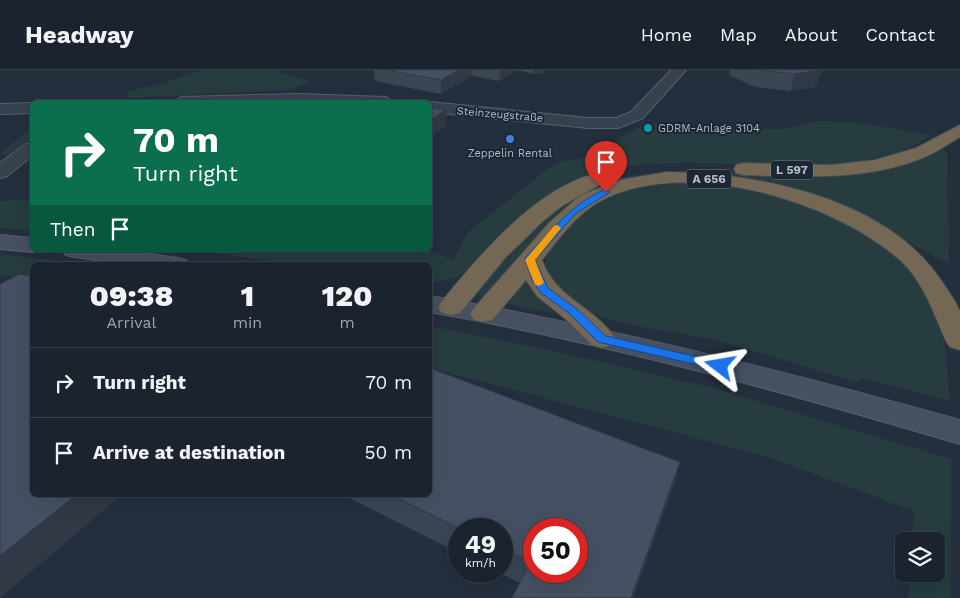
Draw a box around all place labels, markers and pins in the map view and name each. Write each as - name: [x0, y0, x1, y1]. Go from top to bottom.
- marker: GDRM-Anlage 3104: [642, 122, 654, 134]
- place label: GDRM-Anlage 3104: [658, 122, 760, 135]
- marker: Zeppelin Rental: [504, 133, 516, 145]
- pin: [585, 141, 627, 192]
- place label: Zeppelin Rental: [468, 147, 553, 160]

